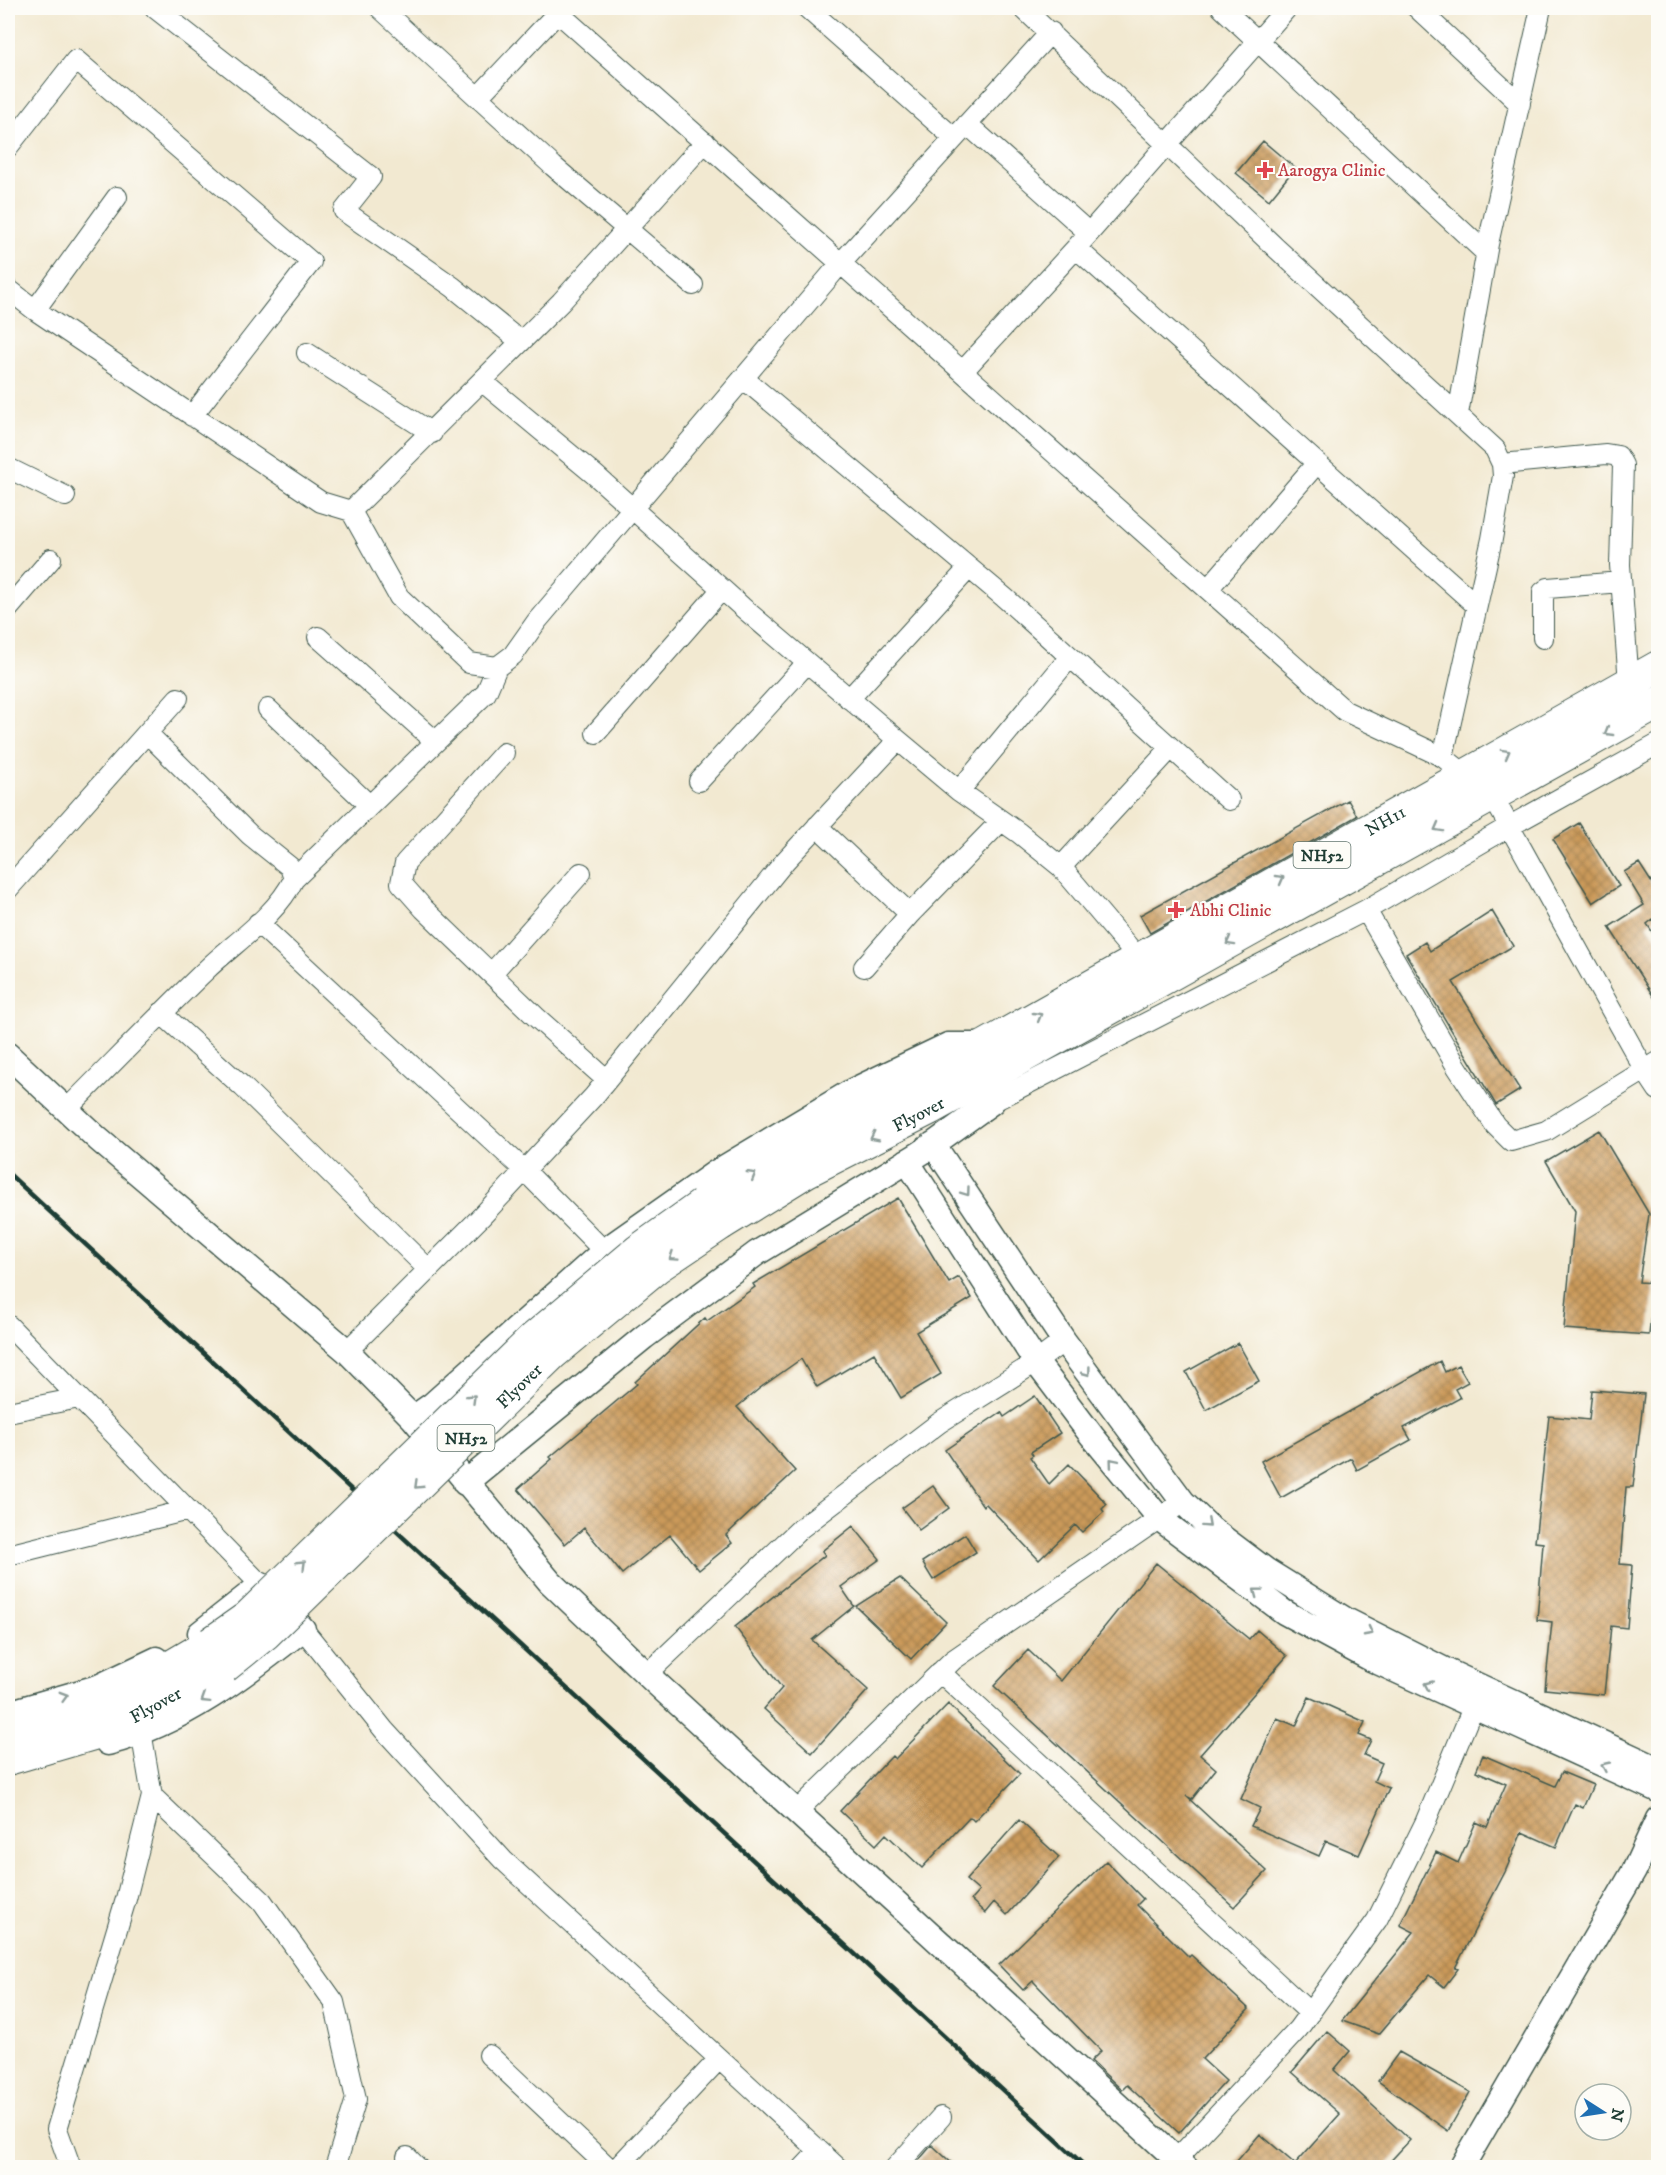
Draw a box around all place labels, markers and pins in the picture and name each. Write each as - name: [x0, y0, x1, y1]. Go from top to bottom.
- place label: Aarogya Clinic: [1278, 160, 1386, 182]
- marker: Aarogya Clinic: [1256, 161, 1274, 179]
- place label: Abhi Clinic: [1190, 900, 1272, 922]
- marker: Abhi Clinic: [1167, 901, 1185, 919]

